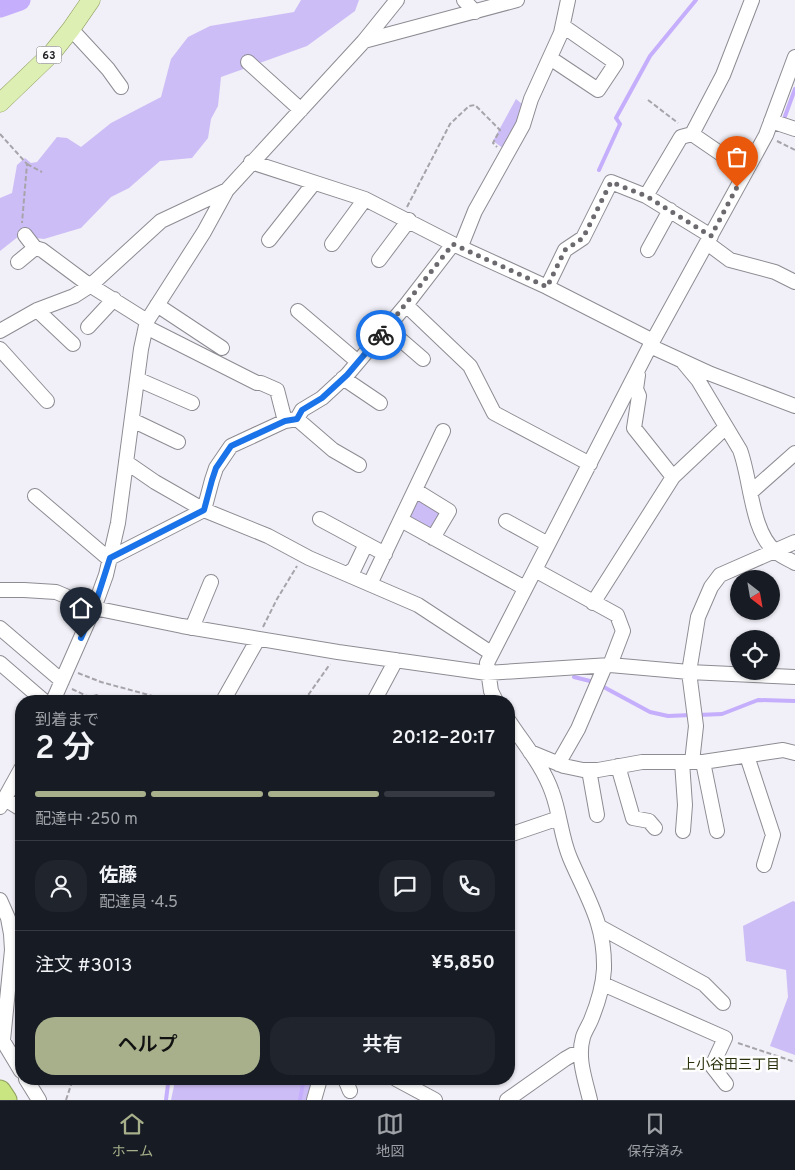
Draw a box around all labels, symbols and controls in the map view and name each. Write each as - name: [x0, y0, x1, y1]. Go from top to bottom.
- road number: 63: [36, 46, 62, 64]
- pin: [716, 136, 758, 187]
- icon: bag: [723, 143, 751, 171]
- courier: [356, 310, 406, 360]
- icon: bike: [367, 321, 395, 349]
- north arrow: [730, 570, 780, 620]
- map controls: [730, 570, 780, 680]
- pin: [60, 587, 102, 638]
- icon: home: [67, 594, 95, 622]
- button: locate: [730, 630, 780, 680]
- text: 到着まで: [35, 711, 99, 731]
- text: 20:12–20:17: [392, 726, 495, 750]
- text: 2 分: [35, 730, 94, 770]
- text: 配達中 · 250 m: [35, 810, 138, 830]
- button: person: [35, 860, 87, 912]
- button: chat: [379, 860, 431, 912]
- button: phone: [443, 860, 495, 912]
- text: 佐藤: [99, 864, 137, 888]
- text: 配達員 · 4.5: [99, 893, 178, 913]
- text: ¥5,850: [431, 951, 495, 975]
- text: 注文 #3013: [35, 954, 132, 978]
- button: ヘルプ: [35, 1017, 260, 1075]
- button: 共有: [270, 1017, 495, 1075]
- district label: 上小谷田三丁目: [682, 1057, 780, 1074]
- tab: ホーム: [112, 1110, 153, 1161]
- tab: 地図: [376, 1110, 404, 1161]
- tab: 保存済み: [627, 1110, 683, 1161]

